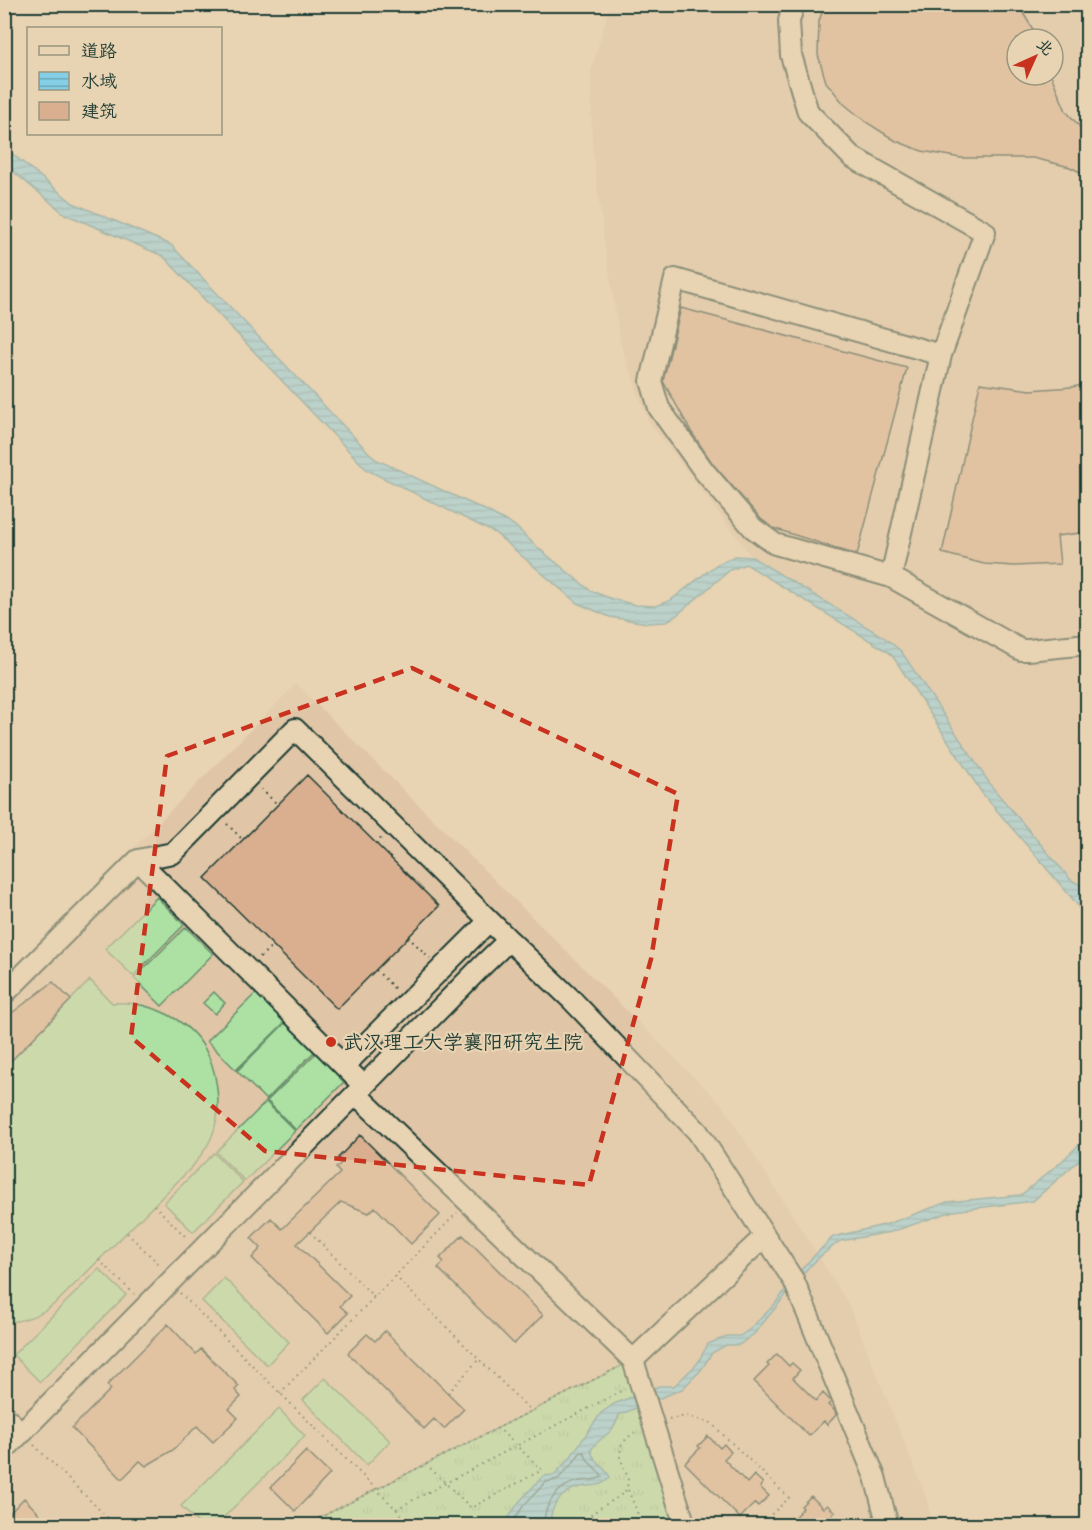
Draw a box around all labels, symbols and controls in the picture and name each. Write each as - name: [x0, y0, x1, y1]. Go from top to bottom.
- legend: [27, 27, 222, 135]
- north arrow: [1005, 27, 1065, 87]
- text: 北: [1030, 34, 1058, 62]
- text: 道路: [81, 40, 117, 66]
- text: 水域: [81, 70, 117, 96]
- text: 建筑: [81, 100, 117, 126]
- place label: 武汉理工大学襄阳研究生院: [343, 1030, 583, 1059]
- marker: 武汉理工大学襄阳研究生院: [324, 1035, 338, 1049]

